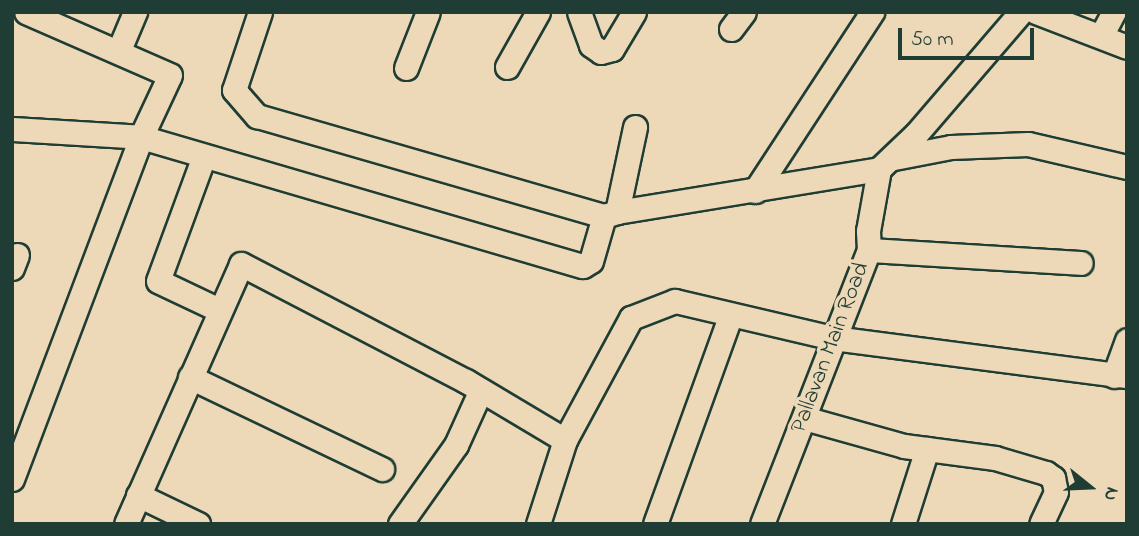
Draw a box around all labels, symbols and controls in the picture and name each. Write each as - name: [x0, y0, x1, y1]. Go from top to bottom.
- scale bar: [901, 14, 1038, 58]
- text: 50 m: [911, 25, 954, 55]
- street label: Pallavan Main Road: [786, 259, 876, 437]
- north arrow: [1055, 452, 1125, 522]
- text: N: [1096, 483, 1125, 504]

